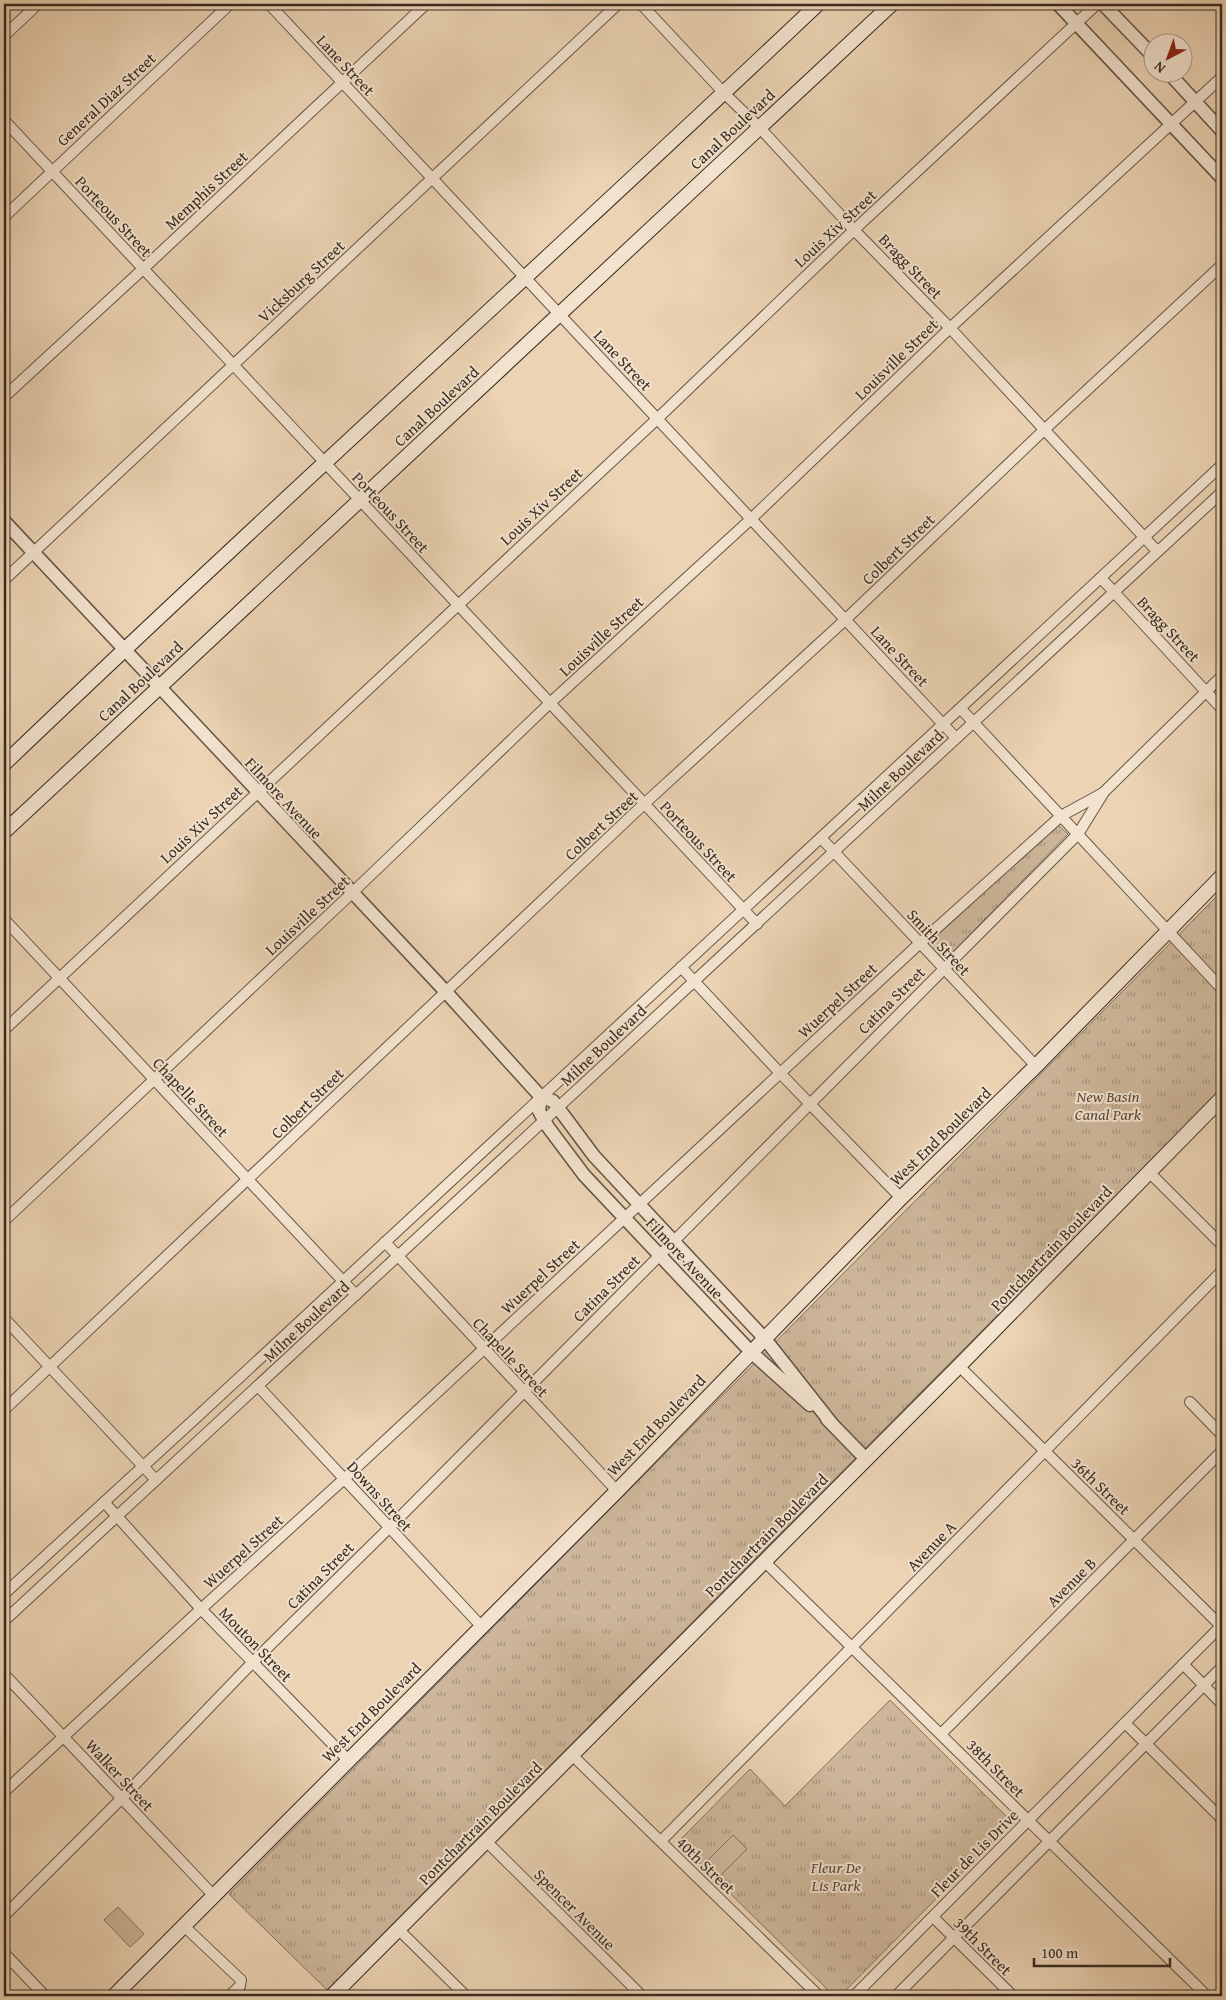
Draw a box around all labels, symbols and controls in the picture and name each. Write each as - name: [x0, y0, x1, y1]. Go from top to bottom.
- street label: Lane Street: [311, 29, 381, 101]
- north arrow: [1144, 32, 1194, 82]
- street label: General Diaz Street: [51, 46, 161, 151]
- text: N: [1149, 57, 1170, 78]
- street label: Canal Boulevard: [684, 83, 780, 175]
- street label: Memphis Street: [159, 145, 253, 235]
- street label: Porteous Street: [70, 170, 158, 262]
- street label: Louis Xiv Street: [788, 183, 882, 273]
- street label: Bragg Street: [874, 228, 949, 304]
- street label: Vicksburg Street: [252, 234, 350, 328]
- street label: Louisville Street: [849, 312, 944, 405]
- street label: Lane Street: [588, 324, 658, 396]
- street label: Canal Boulevard: [388, 360, 484, 452]
- street label: Louis Xiv Street: [494, 461, 588, 551]
- street label: Porteous Street: [347, 466, 435, 558]
- street label: Colbert Street: [856, 508, 940, 590]
- street label: Louisville Street: [553, 590, 649, 682]
- street label: Bragg Street: [1132, 590, 1206, 668]
- street label: Lane Street: [865, 620, 935, 692]
- street label: Canal Boulevard: [92, 635, 188, 727]
- street label: Milne Boulevard: [852, 723, 949, 816]
- street label: Filmore Avenue: [240, 752, 328, 844]
- street label: Louis Xiv Street: [154, 779, 248, 869]
- street label: Colbert Street: [559, 784, 644, 866]
- street label: Porteous Street: [655, 795, 743, 887]
- street label: Louisville Street: [259, 869, 355, 961]
- street label: Smith Street: [902, 903, 977, 981]
- street label: Wuerpel Street: [792, 957, 882, 1043]
- street label: Catina Street: [852, 961, 930, 1039]
- street label: Milne Boulevard: [555, 998, 652, 1091]
- street label: Chapelle Street: [147, 1052, 235, 1143]
- street label: Colbert Street: [265, 1062, 349, 1144]
- street label: West End Boulevard: [884, 1081, 997, 1191]
- park label: New Basin Canal Park: [1075, 1084, 1142, 1126]
- street label: Pontchartrain Boulevard: [985, 1180, 1118, 1316]
- street label: Filmore Avenue: [641, 1212, 729, 1304]
- street label: Wuerpel Street: [495, 1233, 585, 1319]
- street label: Catina Street: [567, 1249, 645, 1327]
- street label: Milne Boulevard: [258, 1274, 355, 1367]
- street label: Chapelle Street: [467, 1312, 555, 1403]
- street label: West End Boulevard: [601, 1368, 711, 1481]
- street label: 36th Street: [1066, 1452, 1136, 1521]
- street label: Downs Street: [342, 1455, 419, 1537]
- street label: Pontchartrain Boulevard: [699, 1467, 834, 1602]
- street label: Wuerpel Street: [197, 1508, 289, 1594]
- street label: Avenue A: [901, 1515, 962, 1577]
- street label: Catina Street: [281, 1536, 359, 1614]
- street label: Avenue B: [1041, 1552, 1101, 1612]
- street label: Mouton Street: [214, 1601, 298, 1687]
- street label: West End Boulevard: [315, 1656, 427, 1768]
- street label: 38th Street: [961, 1733, 1031, 1803]
- street label: Walker Street: [80, 1734, 160, 1817]
- street label: Pontchartrain Boulevard: [413, 1755, 548, 1890]
- street label: Fleur de Lis Drive: [924, 1803, 1024, 1903]
- street label: 40th Street: [671, 1831, 741, 1900]
- park label: Fleur De Lis Park: [810, 1855, 862, 1897]
- street label: Spencer Avenue: [529, 1863, 621, 1955]
- street label: 39th Street: [948, 1911, 1018, 1981]
- scale bar: [1034, 1935, 1170, 1967]
- text: 100 m: [1041, 1942, 1079, 1963]

